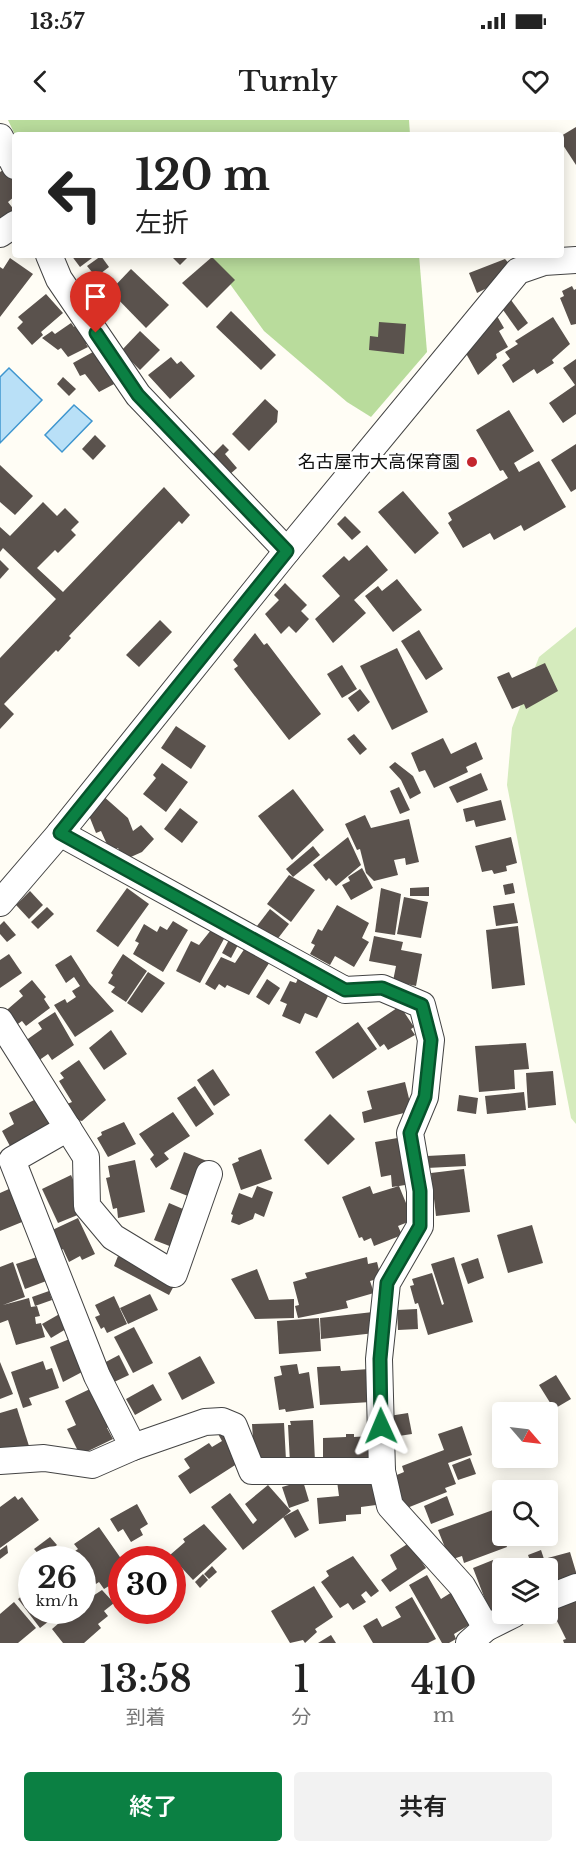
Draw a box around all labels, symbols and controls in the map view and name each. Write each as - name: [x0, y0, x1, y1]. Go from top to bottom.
- text: 13:57: [30, 8, 84, 35]
- icon: back: [24, 65, 57, 98]
- text: Turnly: [239, 65, 337, 98]
- icon: heart: [519, 65, 552, 98]
- text: 120 m: [135, 149, 270, 201]
- icon: left: [36, 156, 114, 234]
- text: 左折: [135, 206, 189, 239]
- pin: [70, 271, 121, 333]
- icon: arrive: [79, 280, 112, 313]
- place label: 名古屋市大高保育園: [298, 451, 460, 473]
- marker: 名古屋市大高保育園: [465, 455, 479, 469]
- position arrow: [349, 1394, 413, 1458]
- north arrow: [492, 1402, 558, 1468]
- map controls: [492, 1402, 558, 1624]
- button: search: [492, 1480, 558, 1546]
- speed limit sign: 30: [108, 1546, 186, 1624]
- button: layers: [492, 1558, 558, 1624]
- text: 26: [37, 1559, 77, 1596]
- text: km/h: [36, 1591, 78, 1610]
- text: 13:58: [100, 1657, 192, 1702]
- text: 1: [294, 1657, 309, 1702]
- text: 410: [411, 1659, 476, 1704]
- text: m: [433, 1703, 454, 1727]
- text: 到着: [126, 1705, 166, 1729]
- text: 分: [291, 1705, 311, 1729]
- button: 終了: [24, 1772, 282, 1841]
- button: 共有: [294, 1772, 552, 1841]

